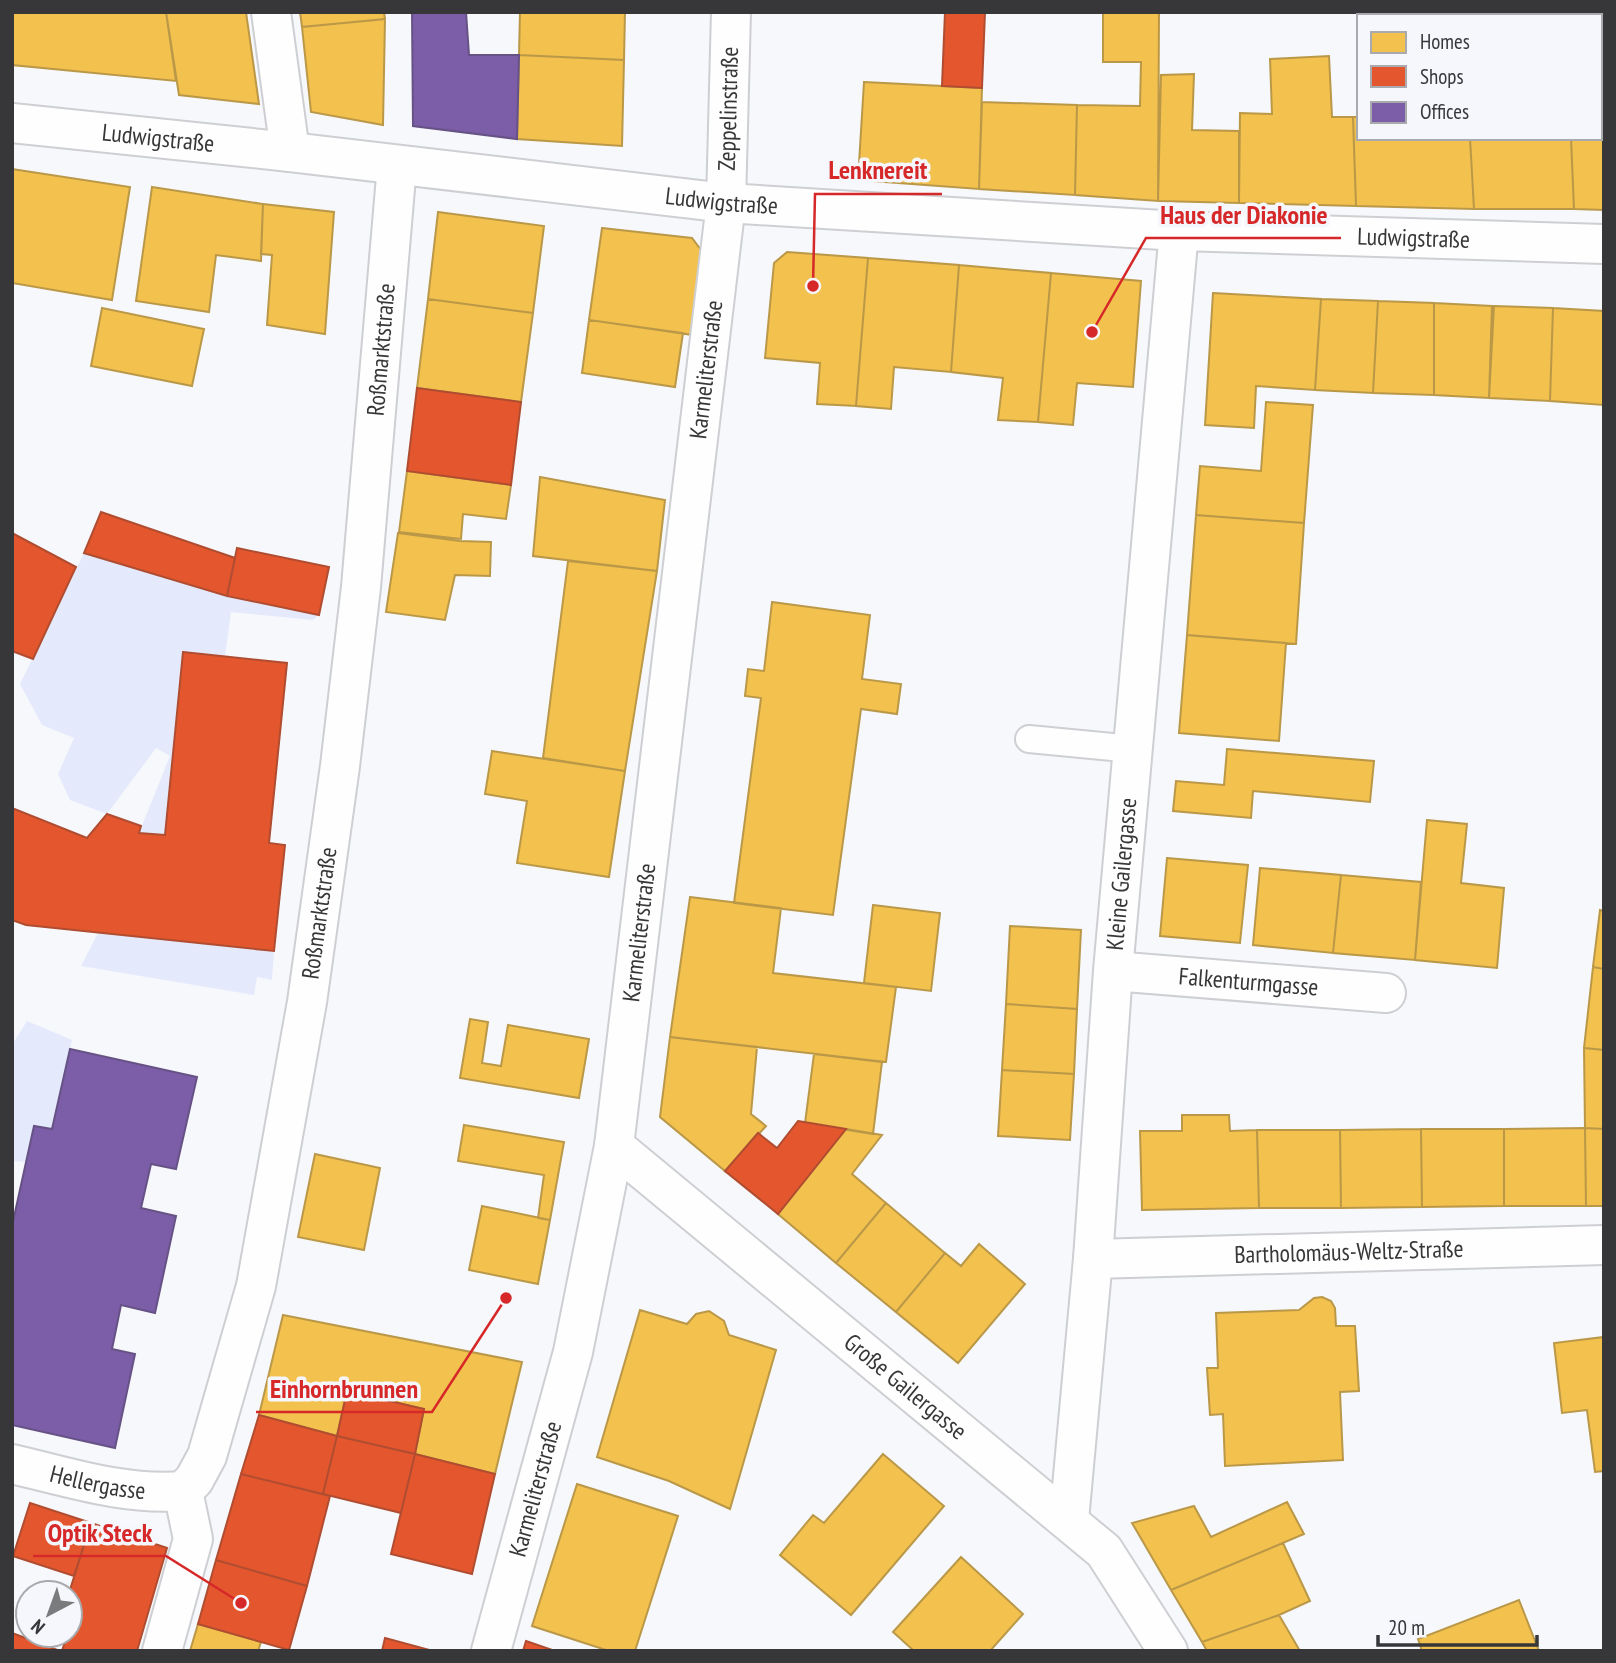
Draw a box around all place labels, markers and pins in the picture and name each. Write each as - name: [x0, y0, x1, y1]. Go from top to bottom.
- callout: Lenknereit: [815, 147, 942, 194]
- callout: Haus der Diakonie: [1146, 191, 1341, 238]
- callout: Einhornbrunnen: [256, 1365, 432, 1412]
- callout: Optik Steck: [33, 1509, 166, 1556]

